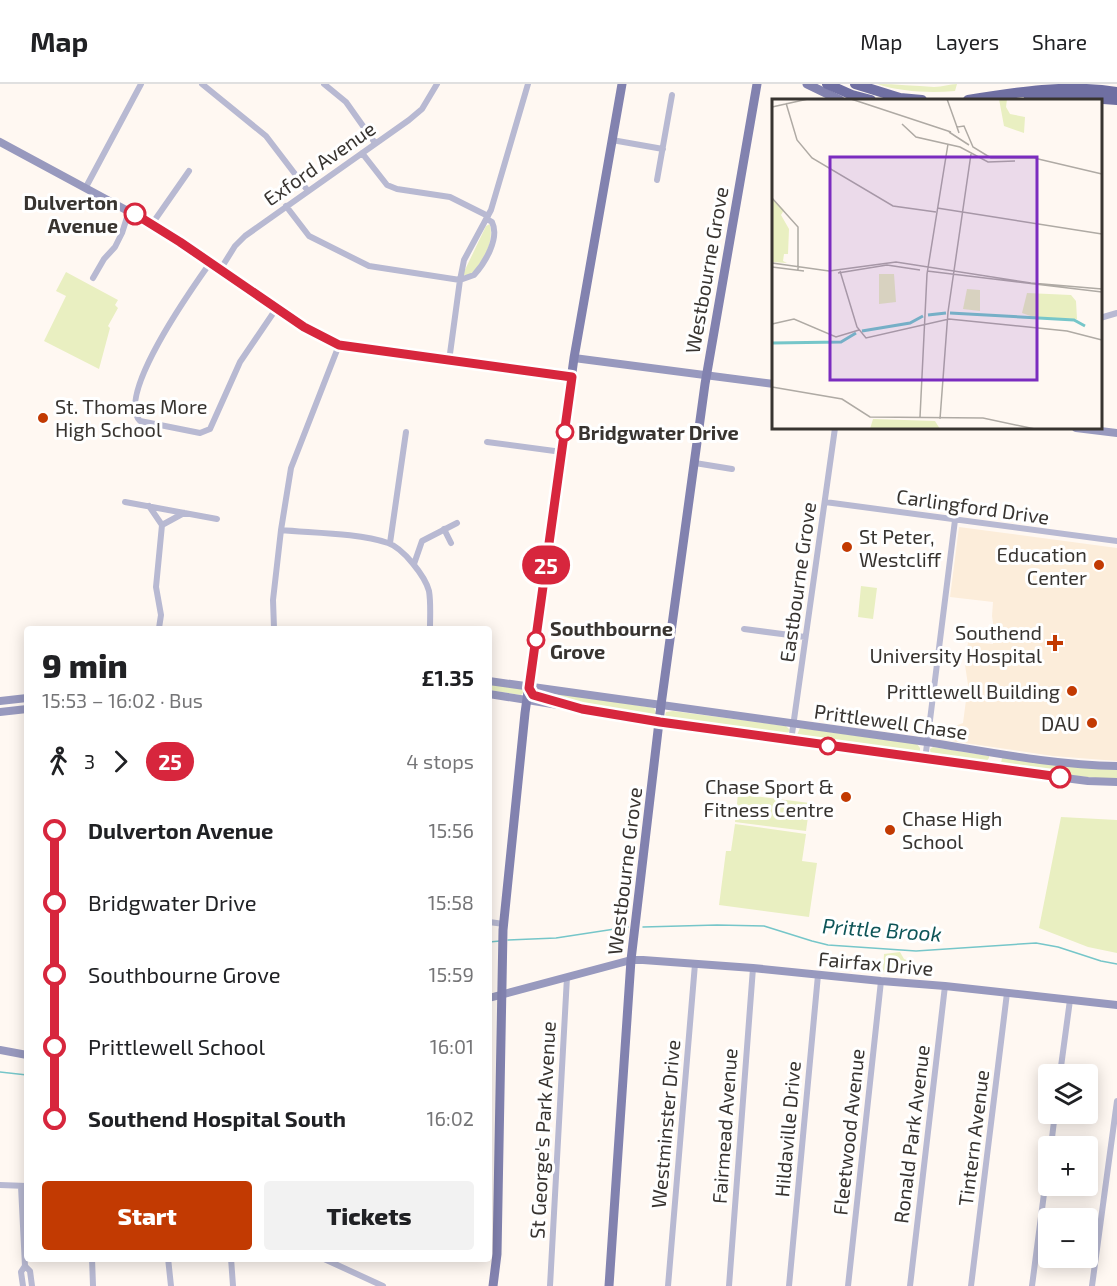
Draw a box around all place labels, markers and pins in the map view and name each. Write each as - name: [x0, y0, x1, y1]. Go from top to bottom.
- place label: Dulverton Avenue: [23, 190, 118, 237]
- marker: Dulverton Avenue: [124, 203, 146, 225]
- place label: St. Thomas More High School: [55, 394, 207, 441]
- marker: St. Thomas More High School: [36, 411, 50, 425]
- place label: Bridgwater Drive: [578, 420, 739, 444]
- marker: Bridgwater Drive: [556, 423, 574, 441]
- place label: St Peter, Westcliff: [859, 524, 942, 571]
- marker: St Peter, Westcliff: [840, 540, 854, 554]
- place label: Education Center: [997, 542, 1087, 589]
- marker: Education Center: [1092, 558, 1106, 572]
- place label: Southbourne Grove: [550, 616, 673, 663]
- place label: Southend University Hospital: [870, 620, 1042, 667]
- marker: Southbourne Grove: [527, 631, 545, 649]
- marker: Southend University Hospital: [1046, 634, 1064, 652]
- place label: Prittlewell Building: [886, 679, 1060, 703]
- marker: Prittlewell Building: [1065, 684, 1079, 698]
- place label: DAU: [1041, 711, 1080, 735]
- marker: DAU: [1085, 716, 1099, 730]
- unlabelled marker: [819, 737, 837, 755]
- unlabelled marker: [1049, 766, 1071, 788]
- place label: Chase Sport & Fitness Centre: [704, 774, 834, 821]
- marker: Chase Sport & Fitness Centre: [839, 790, 853, 804]
- place label: Chase High School: [902, 806, 1002, 853]
- marker: Chase High School: [883, 823, 897, 837]

